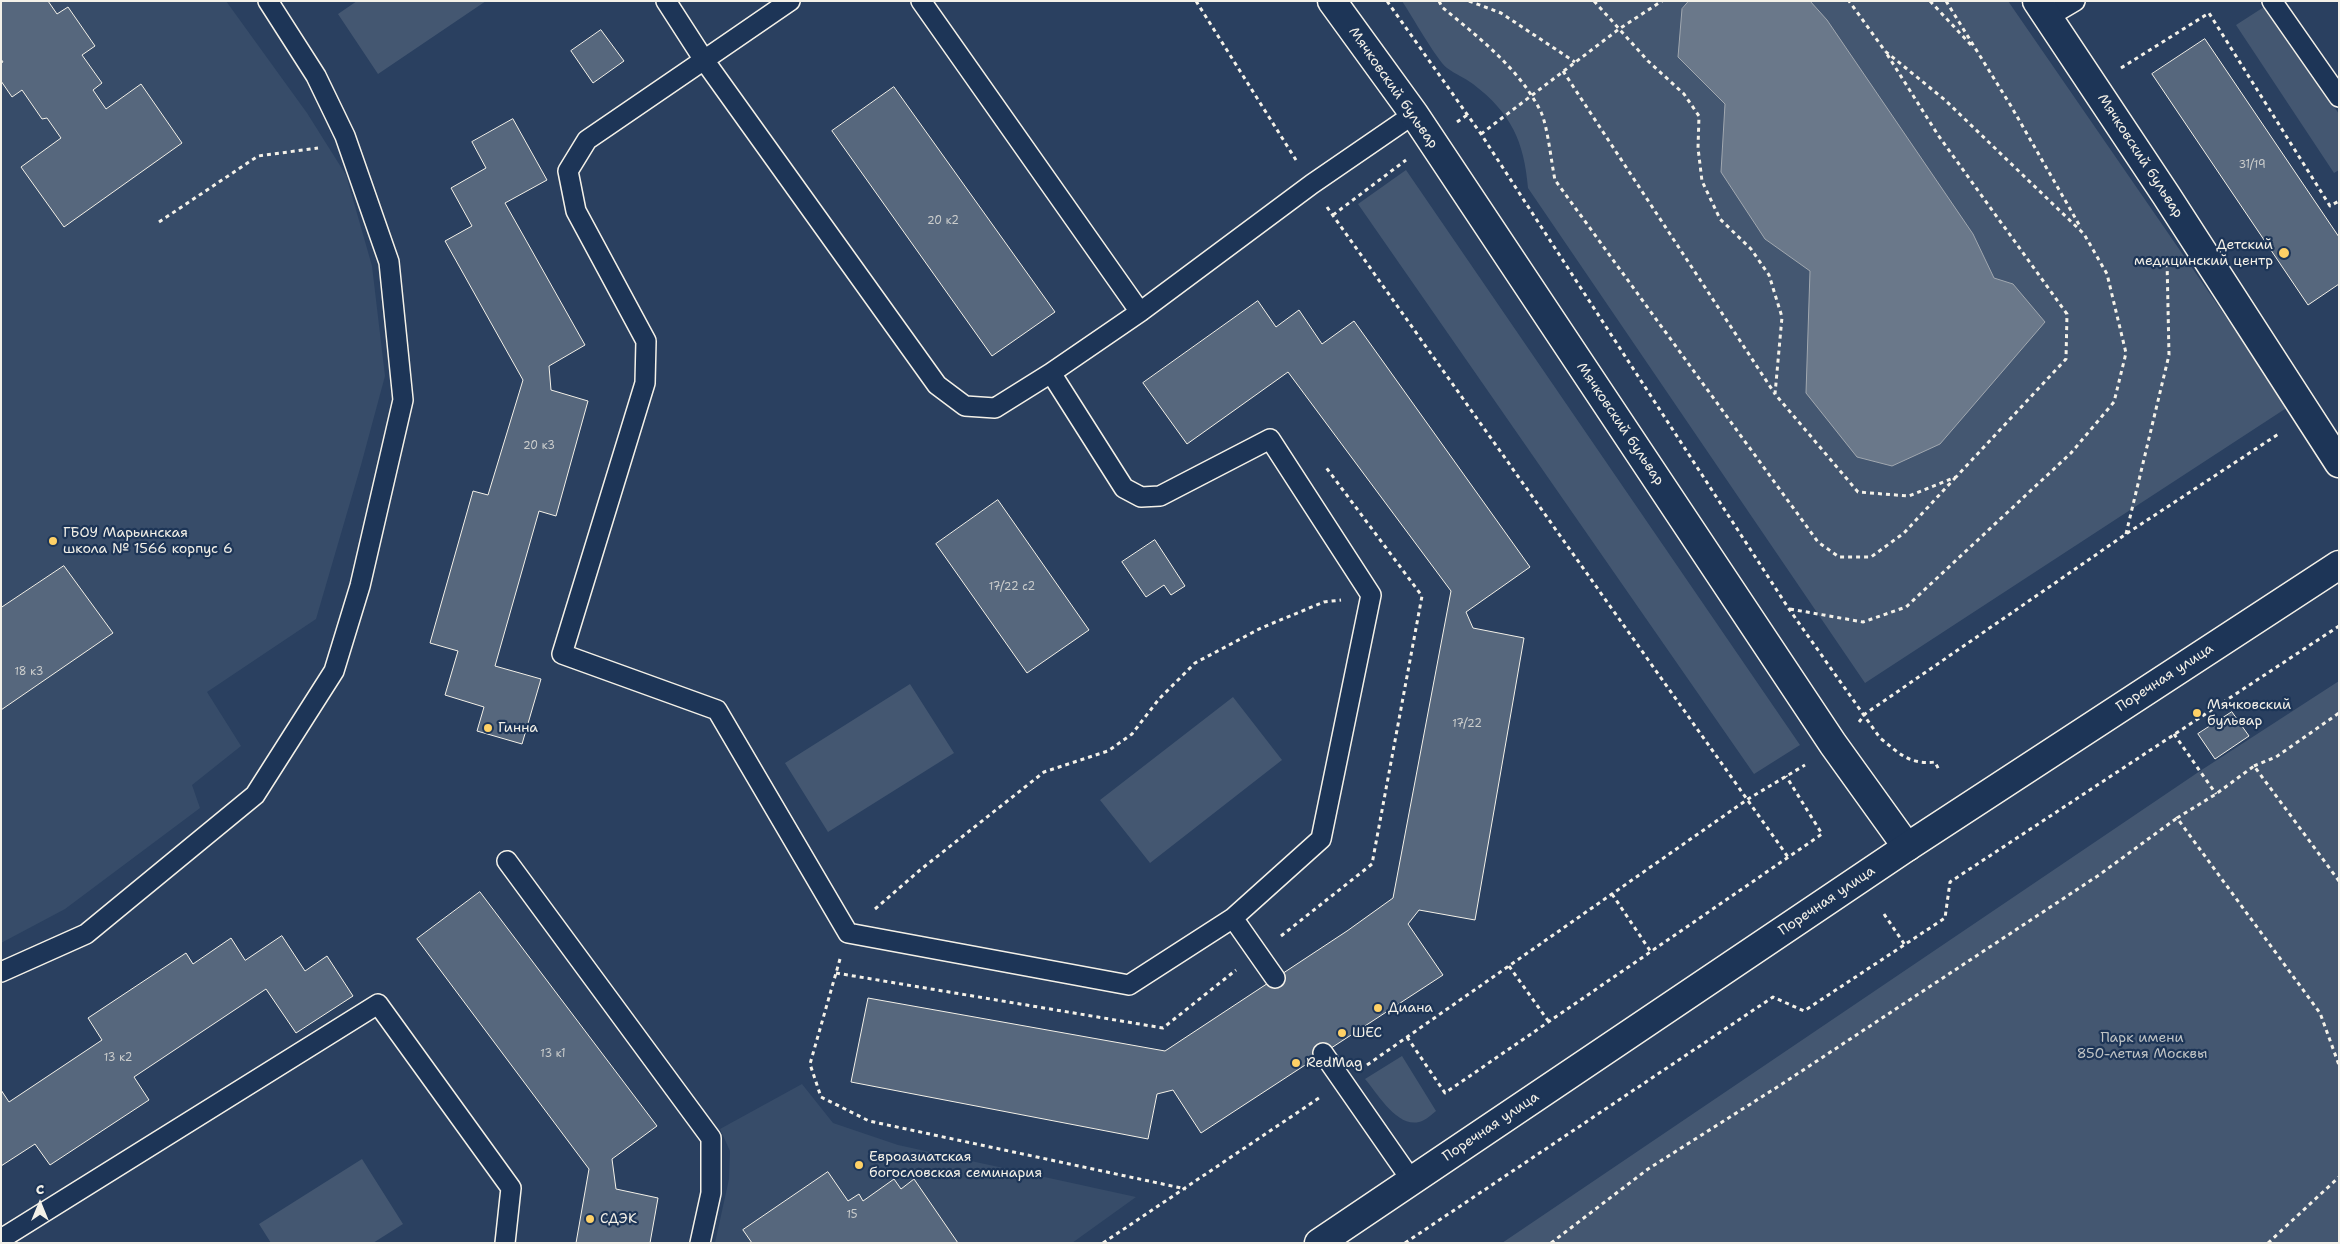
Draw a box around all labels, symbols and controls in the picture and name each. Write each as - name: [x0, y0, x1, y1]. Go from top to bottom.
- street label: Мячковский бульвар: [1345, 24, 1441, 152]
- street label: Мячковский бульвар: [2094, 91, 2186, 221]
- house number: 31/19: [2238, 158, 2266, 172]
- house number: 20 к2: [927, 214, 959, 228]
- place label: Детский медицинский центр: [2134, 237, 2273, 270]
- marker: Детский медицинский центр: [2277, 246, 2291, 260]
- street label: Мячковский бульвар: [1573, 359, 1667, 489]
- house number: 20 к3: [523, 439, 555, 453]
- place label: ГБОУ Марьинская школа № 1566 корпус 6: [63, 525, 233, 558]
- marker: ГБОУ Марьинская школа № 1566 корпус 6: [47, 535, 59, 547]
- house number: 17/22 с2: [989, 580, 1035, 594]
- street label: Поречная улица: [2113, 640, 2217, 716]
- house number: 18 к3: [14, 665, 44, 679]
- place label: Мячковский бульвар: [2207, 697, 2291, 730]
- marker: Мячковский бульвар: [2191, 707, 2203, 719]
- house number: 17/22: [1452, 717, 1482, 731]
- place label: Гинна: [498, 720, 538, 736]
- marker: Гинна: [482, 722, 494, 734]
- street label: Поречная улица: [1776, 863, 1878, 939]
- place label: Диана: [1388, 1000, 1433, 1016]
- marker: Диана: [1372, 1002, 1384, 1014]
- place label: ШЕС: [1352, 1025, 1382, 1041]
- marker: ШЕС: [1336, 1027, 1348, 1039]
- park label: Парк имени 850-летия Москвы: [2077, 1030, 2207, 1062]
- house number: 13 к1: [540, 1047, 566, 1061]
- house number: 13 к2: [104, 1051, 132, 1065]
- place label: RedMag: [1306, 1055, 1363, 1071]
- marker: RedMag: [1290, 1057, 1302, 1069]
- street label: Поречная улица: [1440, 1089, 1542, 1165]
- place label: Евроазиатская богословская семинария: [869, 1149, 1042, 1182]
- marker: Евроазиатская богословская семинария: [853, 1159, 865, 1171]
- north arrow: [15, 1179, 65, 1229]
- text: С: [36, 1180, 44, 1198]
- house number: 15: [846, 1208, 858, 1222]
- place label: СДЭК: [600, 1211, 637, 1227]
- marker: СДЭК: [584, 1213, 596, 1225]

